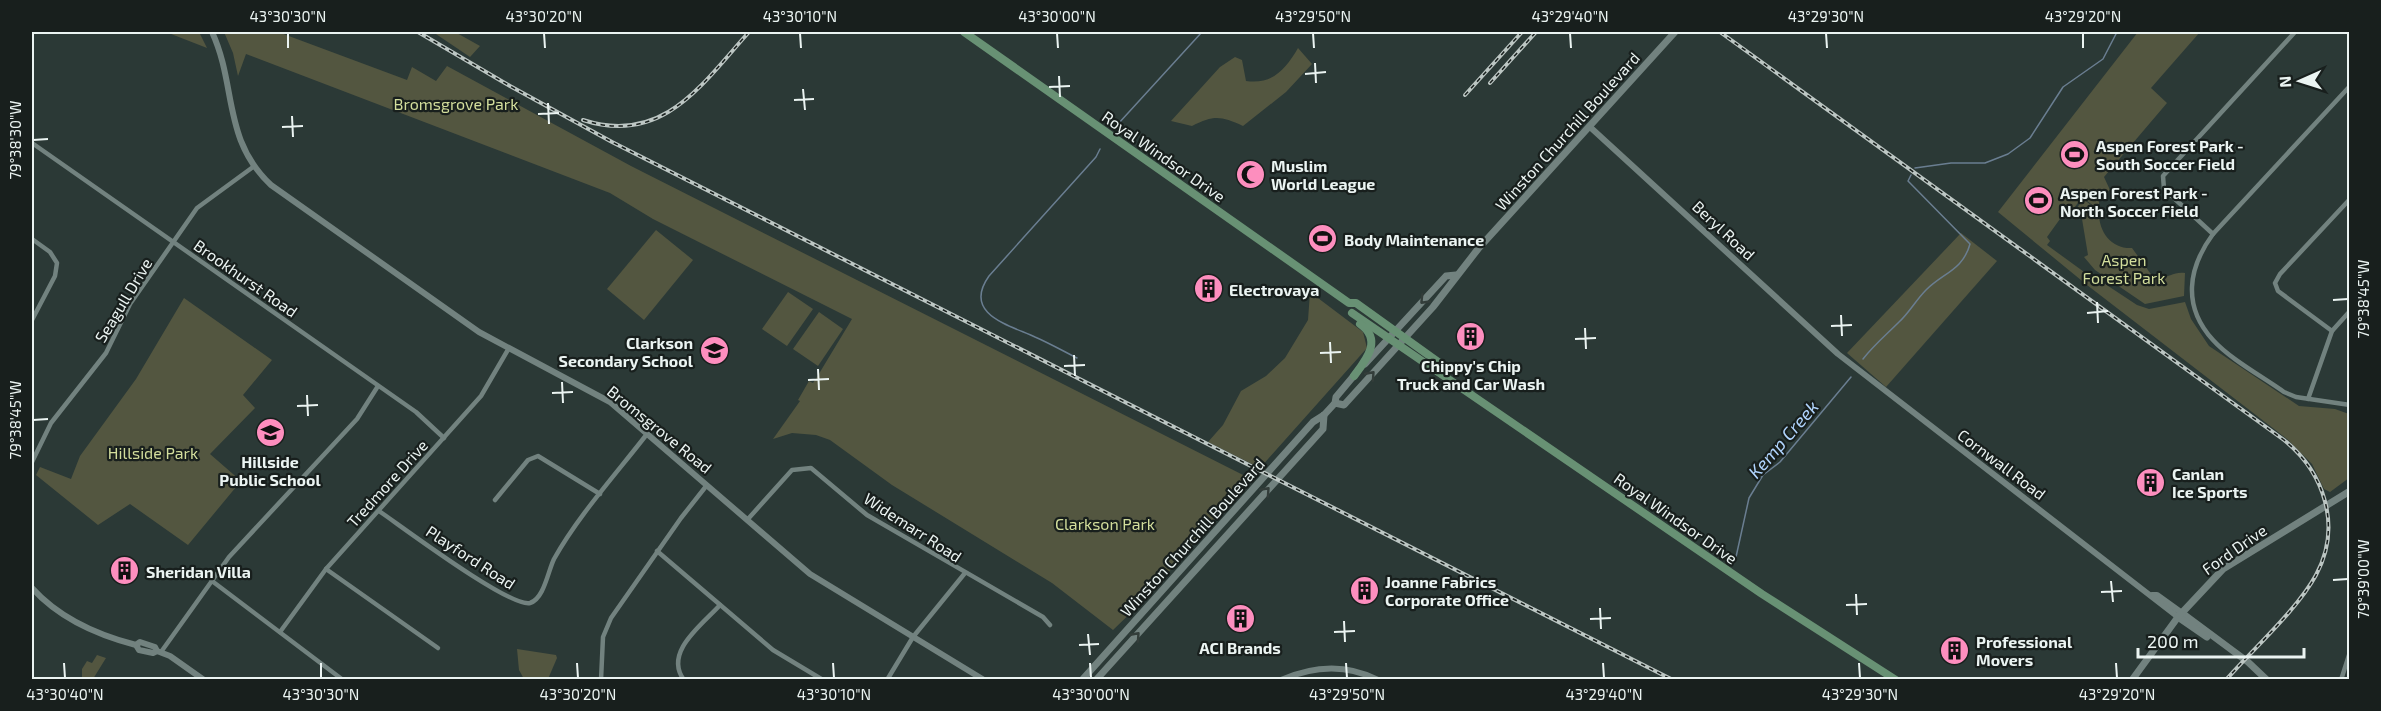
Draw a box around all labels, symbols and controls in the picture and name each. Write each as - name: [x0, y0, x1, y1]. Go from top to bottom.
- text: 43°30'30"N: [250, 7, 326, 25]
- text: 43°30'20"N: [506, 7, 582, 25]
- text: 43°30'10"N: [763, 7, 837, 25]
- text: 43°30'00"N: [1018, 7, 1096, 25]
- text: 43°29'50"N: [1275, 7, 1351, 25]
- text: 43°29'40"N: [1532, 7, 1609, 25]
- text: 43°29'30"N: [1788, 7, 1864, 25]
- text: 43°29'20"N: [2045, 7, 2121, 25]
- street label: Winston Churchill Boulevard: [1491, 48, 1643, 214]
- north arrow: [2270, 51, 2330, 111]
- text: N: [2275, 76, 2294, 88]
- park label: Bromsgrove Park: [394, 94, 518, 113]
- text: 79°38'30"W: [6, 100, 24, 180]
- street label: Royal Windsor Drive: [1099, 106, 1229, 206]
- place label: Aspen Forest Park - South Soccer Field: [2096, 136, 2244, 173]
- sports icon: Aspen Forest Park - South Soccer Field: [2059, 138, 2091, 170]
- place label: Muslim World League: [1271, 156, 1375, 193]
- mosque icon: Muslim World League: [1234, 158, 1266, 190]
- place label: Aspen Forest Park - North Soccer Field: [2060, 183, 2208, 220]
- sports icon: Aspen Forest Park - North Soccer Field: [2023, 185, 2055, 217]
- street label: Beryl Road: [1689, 196, 1759, 264]
- sports icon: Body Maintenance: [1307, 223, 1339, 255]
- place label: Body Maintenance: [1344, 230, 1484, 250]
- street label: Brookhurst Road: [191, 235, 301, 321]
- park label: Aspen Forest Park: [2083, 250, 2165, 287]
- street label: Seagull Drive: [90, 254, 156, 346]
- text: 79°38'45"W: [2354, 260, 2372, 338]
- building icon: Electrovaya: [1192, 273, 1224, 305]
- place label: Electrovaya: [1229, 280, 1319, 300]
- one-way arrow: [1420, 292, 1431, 303]
- building icon: Chippy's Chip Truck and Car Wash: [1455, 321, 1487, 353]
- place label: Clarkson Secondary School: [559, 333, 694, 371]
- school or university icon: Clarkson Secondary School: [698, 335, 730, 367]
- place label: Chippy's Chip Truck and Car Wash: [1397, 356, 1545, 393]
- one-way arrow: [1364, 372, 1375, 383]
- text: 79°38'45"W: [6, 381, 24, 459]
- street label: Bromsgrove Road: [604, 381, 716, 477]
- water label: Kemp Creek: [1743, 396, 1823, 482]
- school or university icon: Hillside Public School: [254, 417, 286, 449]
- street label: Cornwall Road: [1954, 425, 2050, 503]
- street label: Tredmore Drive: [343, 435, 431, 531]
- park label: Hillside Park: [108, 443, 198, 462]
- place label: Hillside Public School: [219, 452, 321, 489]
- street label: Winston Churchill Boulevard: [1116, 454, 1268, 620]
- place label: Canlan Ice Sports: [2172, 464, 2248, 501]
- building icon: Canlan Ice Sports: [2135, 466, 2167, 498]
- street label: Royal Windsor Drive: [1611, 468, 1741, 568]
- one-way arrow: [1259, 487, 1270, 498]
- street label: Widemarr Road: [861, 488, 965, 566]
- park label: Clarkson Park: [1055, 514, 1155, 533]
- street label: Ford Drive: [2198, 520, 2270, 578]
- street label: Playford Road: [423, 521, 519, 593]
- text: 79°39'00"W: [2354, 539, 2372, 619]
- building icon: Sheridan Villa: [109, 555, 141, 587]
- place label: Sheridan Villa: [146, 562, 251, 581]
- place label: Joanne Fabrics Corporate Office: [1385, 572, 1509, 609]
- building icon: Joanne Fabrics Corporate Office: [1348, 574, 1380, 606]
- building icon: ACI Brands: [1224, 603, 1256, 635]
- scale bar: [2138, 621, 2304, 659]
- text: 200 m: [2147, 630, 2199, 652]
- one-way arrow: [1128, 632, 1139, 643]
- place label: Professional Movers: [1976, 632, 2073, 669]
- building icon: Professional Movers: [1939, 634, 1971, 666]
- place label: ACI Brands: [1199, 638, 1281, 657]
- text: 43°30'40"N: [26, 685, 104, 703]
- text: 43°30'30"N: [283, 685, 359, 703]
- text: 43°30'20"N: [540, 685, 616, 703]
- text: 43°30'10"N: [797, 685, 871, 703]
- text: 43°30'00"N: [1052, 685, 1130, 703]
- text: 43°29'50"N: [1309, 685, 1385, 703]
- text: 43°29'40"N: [1566, 685, 1643, 703]
- text: 43°29'30"N: [1822, 685, 1898, 703]
- text: 43°29'20"N: [2079, 685, 2155, 703]

